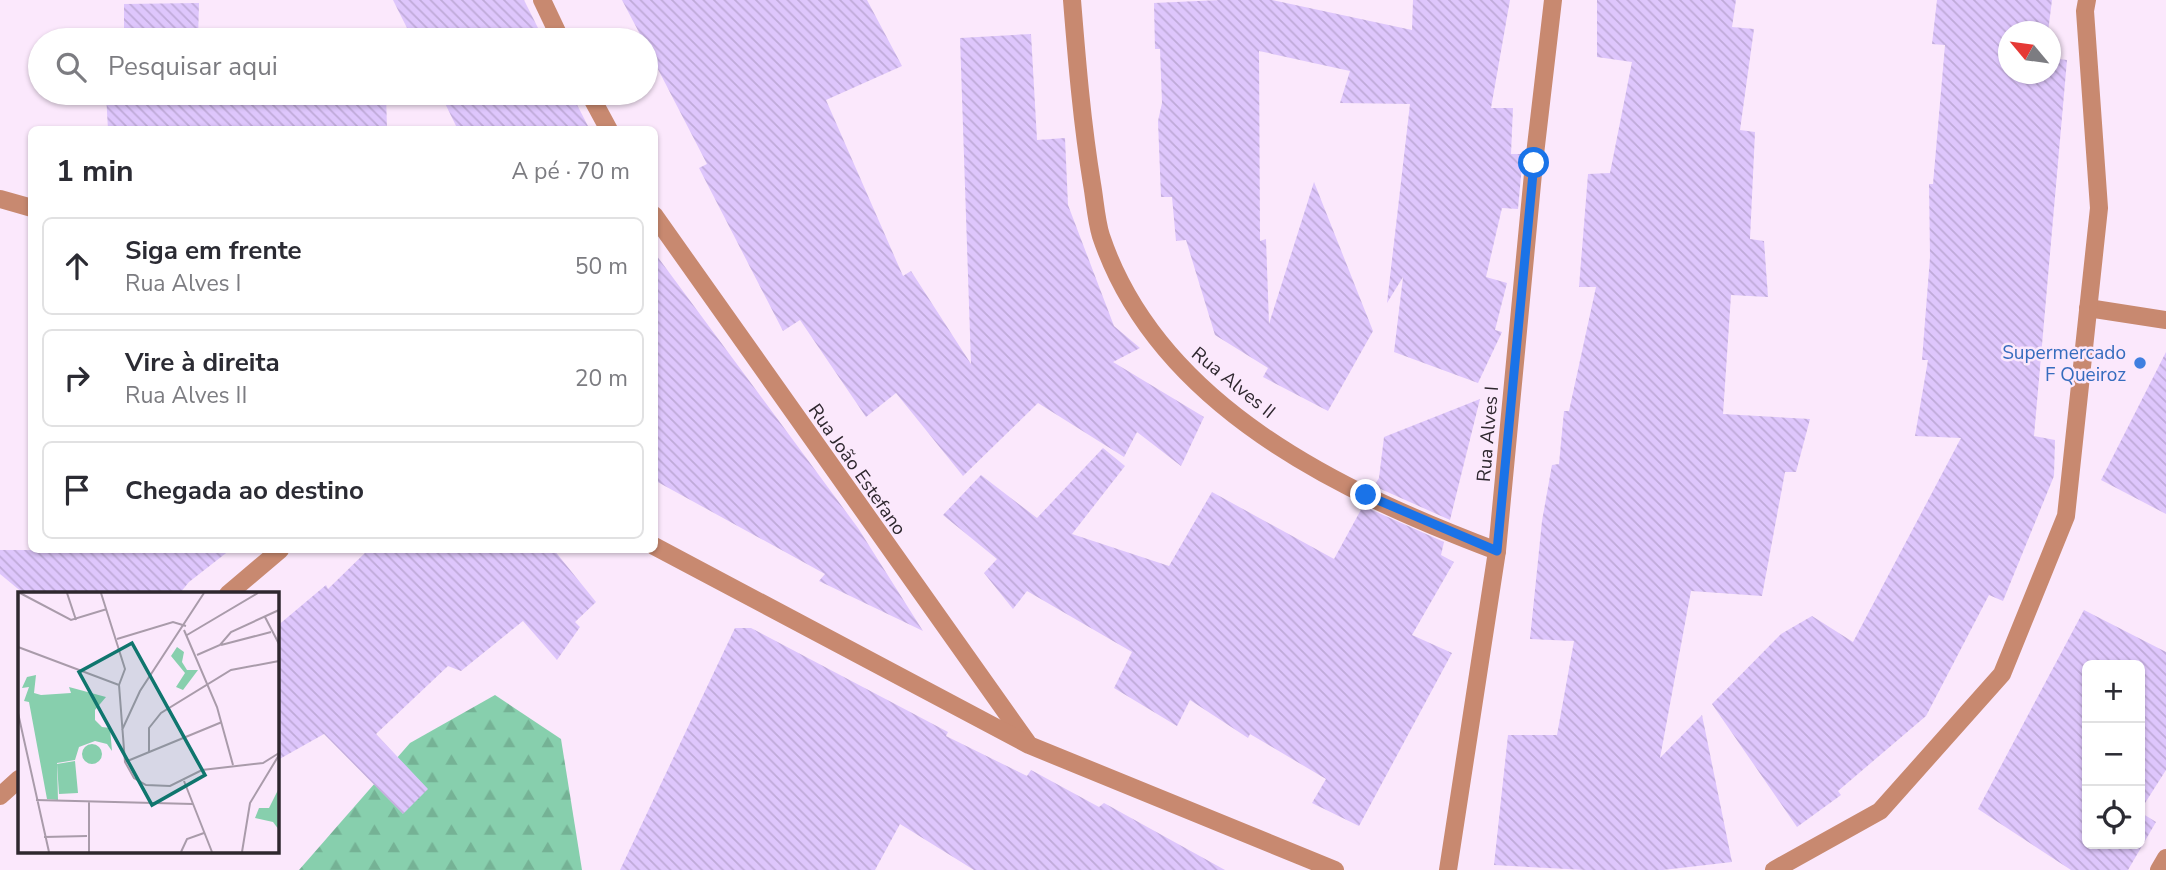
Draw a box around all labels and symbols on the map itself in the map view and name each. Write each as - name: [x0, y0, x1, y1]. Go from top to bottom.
- north arrow: [1998, 21, 2061, 84]
- route start: [1518, 147, 1549, 178]
- place label: Supermercado F Queiroz: [2002, 340, 2126, 388]
- street label: Rua Alves II: [1186, 341, 1281, 425]
- marker: Supermercado F Queiroz: [2132, 355, 2148, 371]
- street label: Rua Alves I: [1471, 385, 1505, 483]
- street label: Rua João Estefano: [802, 399, 912, 540]
- route end: [1350, 479, 1381, 510]
- inset map: [18, 592, 278, 852]

